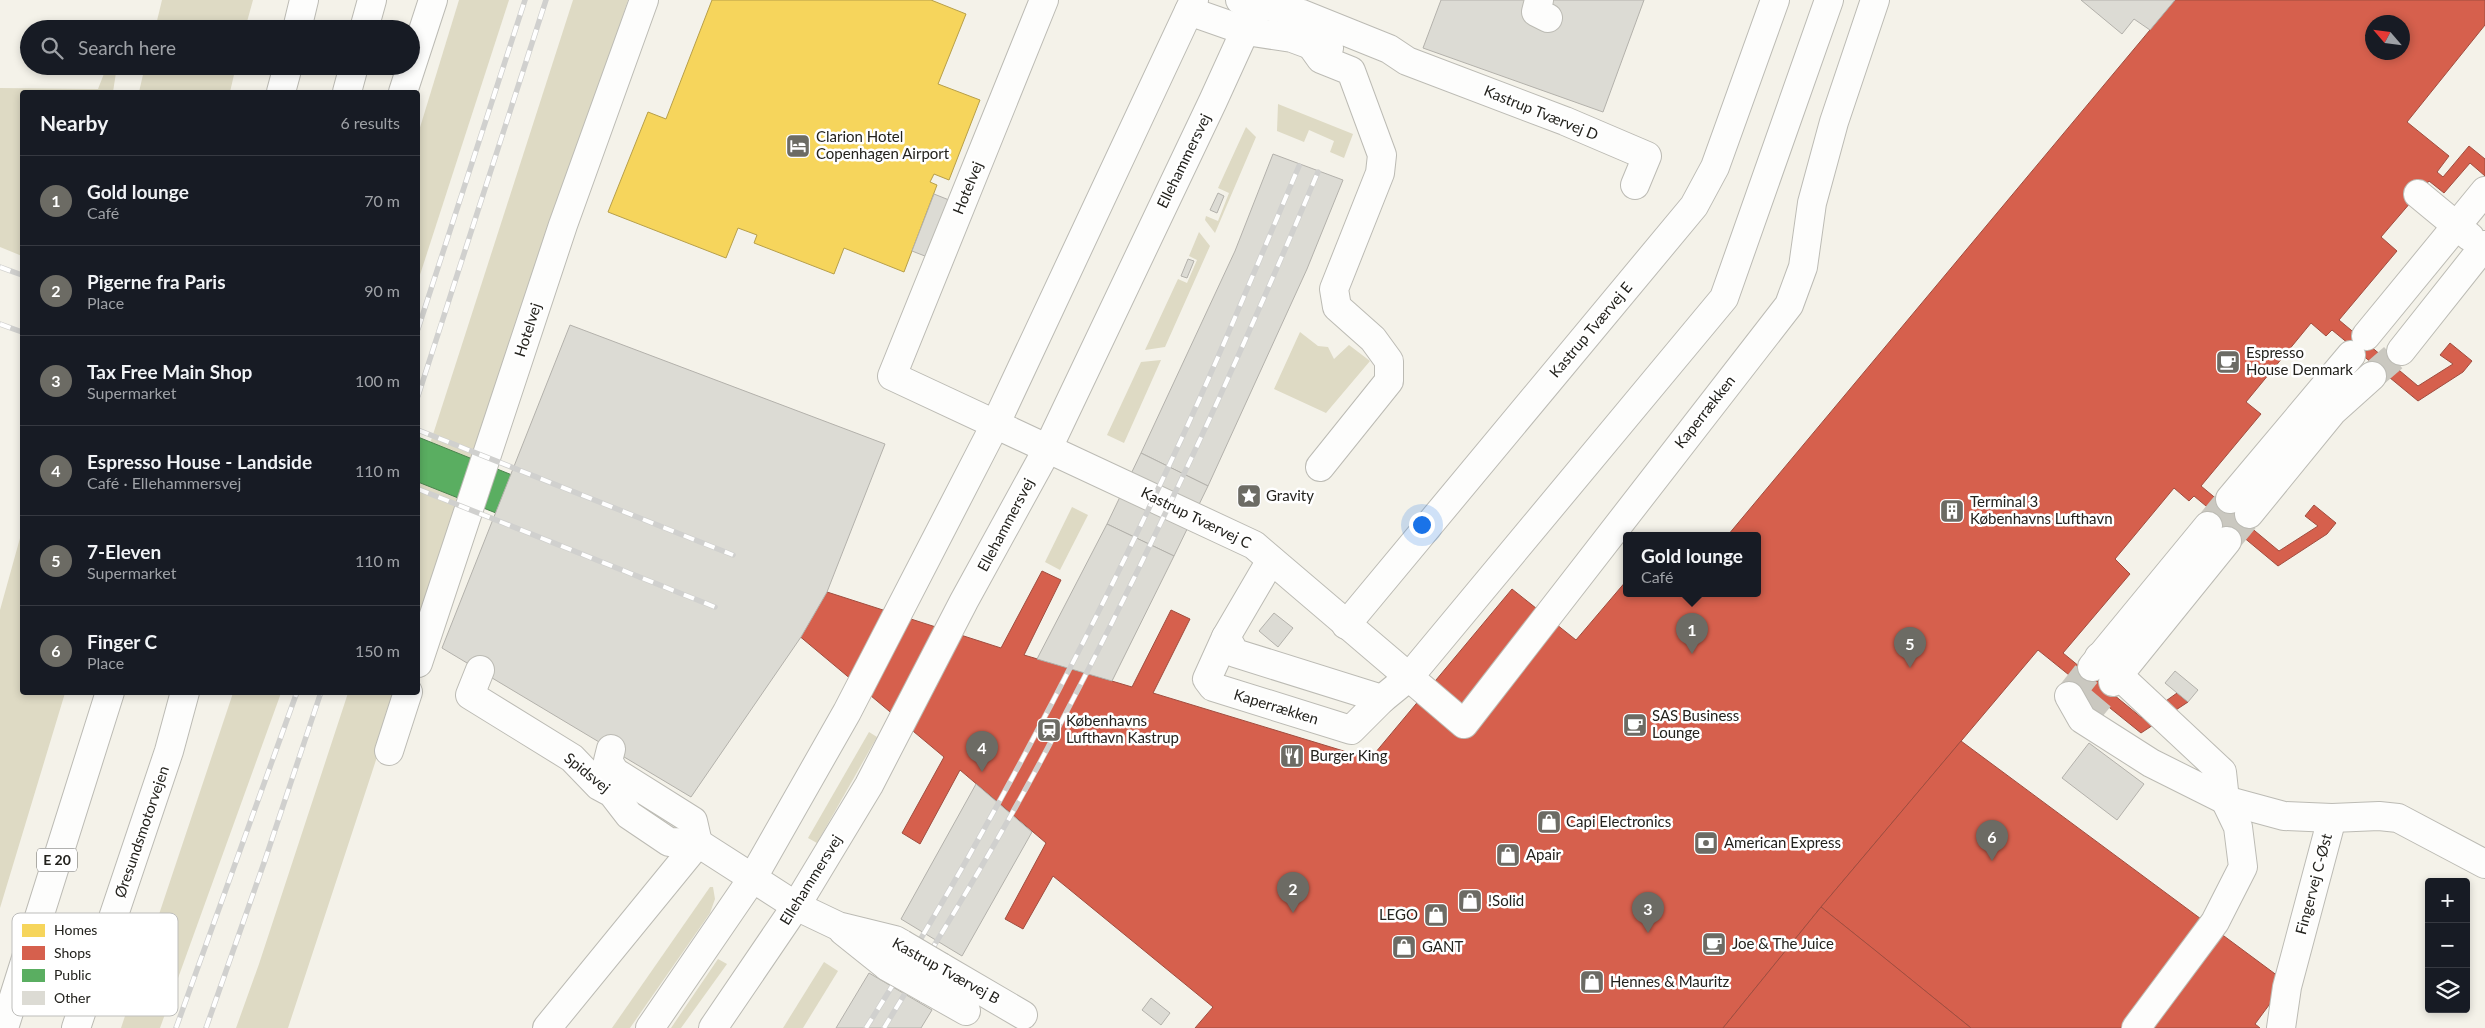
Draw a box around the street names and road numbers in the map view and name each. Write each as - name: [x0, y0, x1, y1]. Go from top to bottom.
- street label: Kastrup Tværvej D: [1482, 81, 1601, 143]
- street label: Ellehammersvej: [1152, 110, 1214, 211]
- street label: Hotelvej: [948, 159, 986, 217]
- street label: Kastrup Tværvej E: [1545, 278, 1635, 381]
- street label: Hotelvej: [510, 301, 544, 359]
- street label: Kaperrækken: [1670, 371, 1738, 451]
- street label: Ellehammersvej: [973, 475, 1037, 574]
- street label: Kastrup Tværvej C: [1138, 483, 1255, 552]
- street label: Kaperrækken: [1232, 685, 1321, 727]
- street label: Spidsvej: [561, 748, 614, 796]
- street label: Øresundsmotorvejen: [110, 763, 172, 900]
- street label: Ellehammersvej: [775, 831, 845, 928]
- street label: Fingervej C-Øst: [2291, 831, 2335, 936]
- road number: E 20: [37, 848, 77, 872]
- street label: Kastrup Tværvej B: [890, 933, 1003, 1007]

